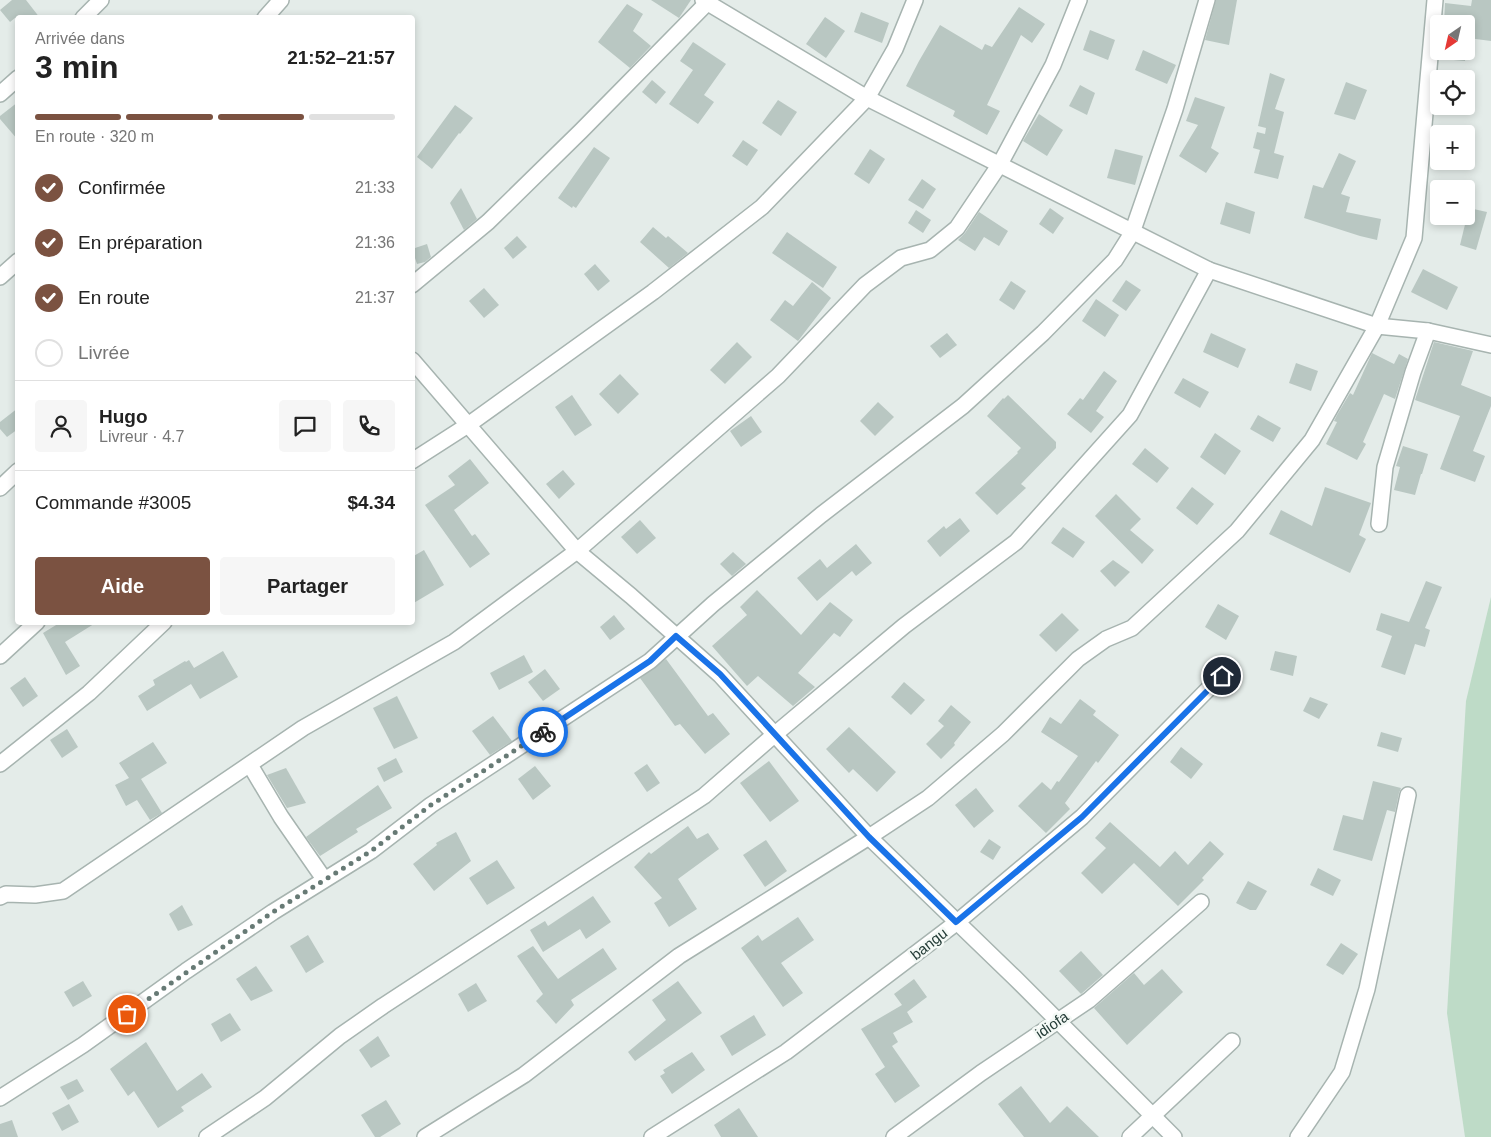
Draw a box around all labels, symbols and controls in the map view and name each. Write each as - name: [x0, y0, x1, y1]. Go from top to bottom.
- north arrow: [1430, 15, 1475, 60]
- map controls: [1430, 15, 1475, 225]
- text: Arrivée dans: [35, 30, 125, 47]
- text: 21:52–21:57: [287, 47, 395, 68]
- text: 3 min: [35, 49, 119, 85]
- button: locate: [1430, 70, 1475, 115]
- button: +: [1430, 125, 1475, 170]
- text: En route · 320 m: [35, 128, 154, 145]
- icon: check: [35, 174, 63, 202]
- text: Confirmée: [78, 177, 166, 198]
- text: 21:33: [355, 179, 395, 196]
- button: −: [1430, 180, 1475, 225]
- icon: check: [35, 229, 63, 257]
- text: En préparation: [78, 232, 203, 253]
- text: 21:36: [355, 234, 395, 251]
- icon: check: [35, 284, 63, 312]
- text: En route: [78, 287, 150, 308]
- text: 21:37: [355, 289, 395, 306]
- text: Livrée: [78, 342, 130, 363]
- button: person: [35, 400, 87, 452]
- button: chat: [279, 400, 331, 452]
- button: phone: [343, 400, 395, 452]
- text: Hugo: [99, 406, 148, 427]
- text: Livreur · 4.7: [99, 428, 184, 445]
- text: Commande #3005: [35, 492, 191, 513]
- text: $4.34: [347, 492, 395, 513]
- button: Aide: [35, 557, 210, 615]
- button: Partager: [220, 557, 395, 615]
- pin: [1201, 655, 1243, 697]
- icon: home: [1208, 662, 1236, 690]
- courier: [518, 707, 568, 757]
- icon: bike: [529, 718, 557, 746]
- street label: bangu: [907, 924, 950, 963]
- pin: [106, 993, 148, 1035]
- icon: bag: [113, 1000, 141, 1028]
- street label: idiofa: [1032, 1007, 1072, 1042]

